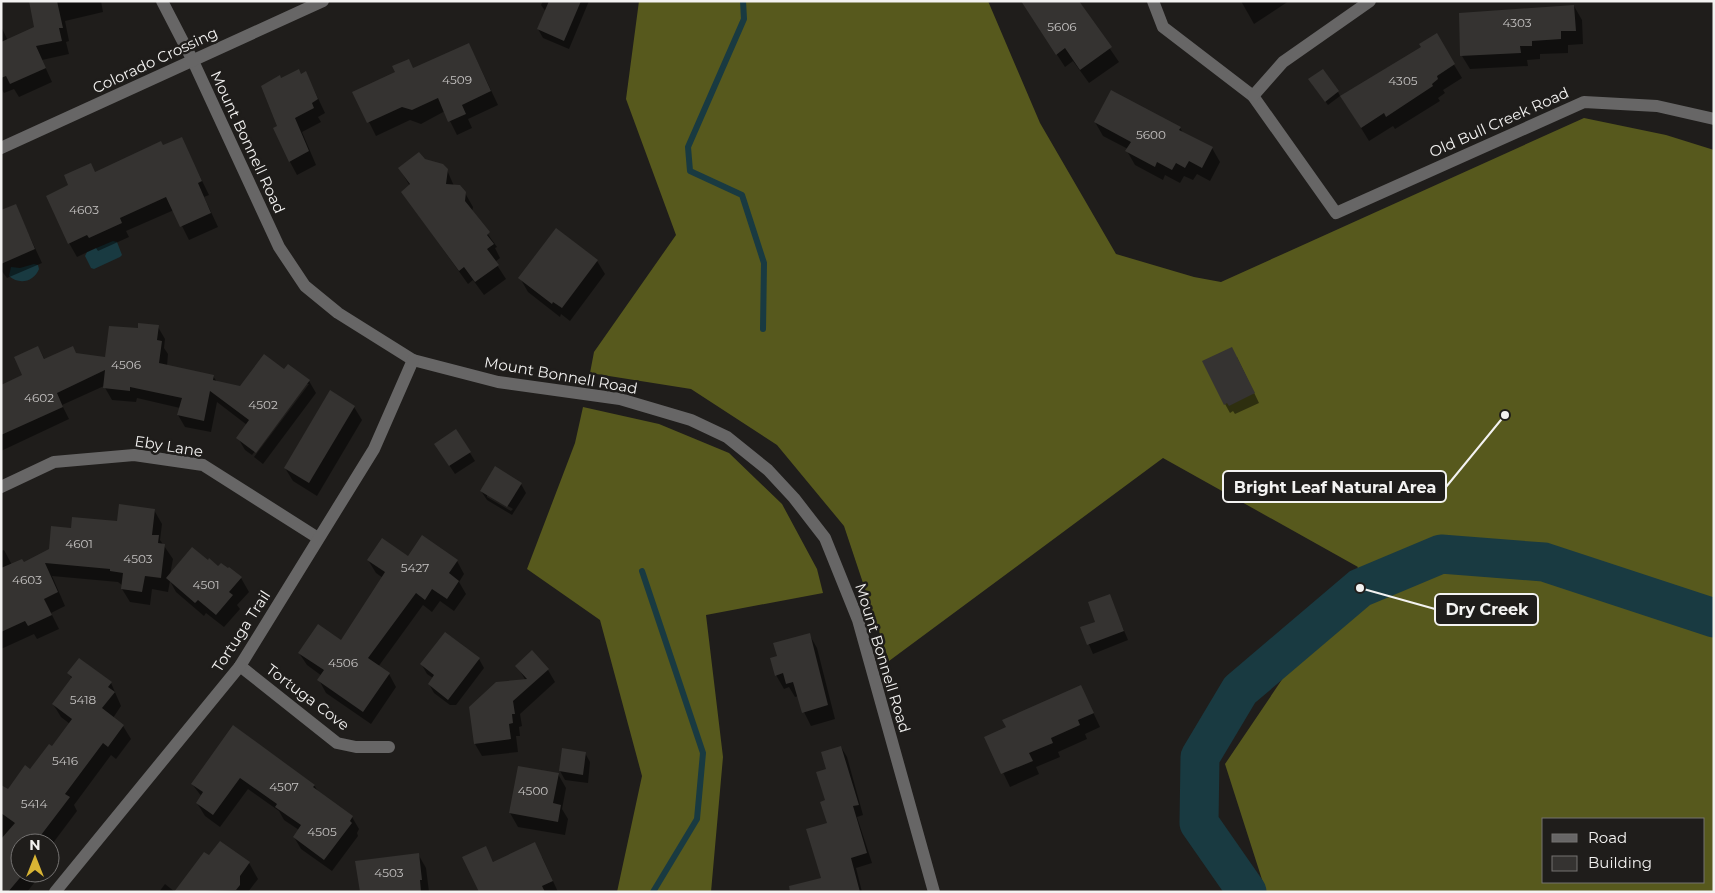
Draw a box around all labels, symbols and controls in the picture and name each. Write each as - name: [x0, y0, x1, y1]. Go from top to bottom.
- house number: 4303: [1502, 15, 1532, 30]
- house number: 5606: [1047, 19, 1077, 34]
- street label: Colorado Crossing: [89, 23, 221, 97]
- street label: Mount Bonnell Road: [207, 68, 289, 216]
- house number: 4509: [442, 72, 472, 87]
- house number: 4305: [1388, 73, 1418, 88]
- street label: Old Bull Creek Road: [1426, 83, 1572, 161]
- house number: 5600: [1136, 127, 1166, 142]
- house number: 4603: [69, 202, 99, 217]
- street label: Mount Bonnell Road: [483, 352, 639, 398]
- house number: 4506: [111, 357, 141, 372]
- house number: 4602: [24, 390, 54, 405]
- house number: 4502: [248, 397, 278, 412]
- street label: Eby Lane: [133, 431, 205, 461]
- callout: Bright Leaf Natural Area: [1223, 471, 1446, 502]
- text: Bright Leaf Natural Area: [1234, 478, 1436, 497]
- house number: 4601: [65, 536, 93, 551]
- house number: 4503: [123, 551, 153, 566]
- house number: 5427: [401, 560, 429, 575]
- house number: 4603: [12, 572, 42, 587]
- house number: 4501: [193, 577, 219, 592]
- street label: Mount Bonnell Road: [851, 581, 915, 735]
- street label: Tortuga Trail: [208, 587, 274, 675]
- callout: Dry Creek: [1435, 594, 1538, 625]
- text: Dry Creek: [1445, 600, 1529, 619]
- house number: 4506: [328, 655, 358, 670]
- street label: Tortuga Cove: [263, 660, 353, 734]
- house number: 5418: [70, 692, 97, 707]
- house number: 5416: [52, 753, 78, 768]
- house number: 4507: [269, 779, 299, 794]
- house number: 4500: [518, 783, 548, 798]
- house number: 5414: [21, 796, 47, 811]
- legend: [1542, 818, 1705, 883]
- house number: 4505: [307, 824, 337, 839]
- text: Road: [1588, 828, 1627, 847]
- north arrow: [10, 833, 60, 883]
- text: N: [29, 836, 41, 854]
- text: Building: [1588, 853, 1652, 872]
- house number: 4503: [374, 865, 404, 880]

